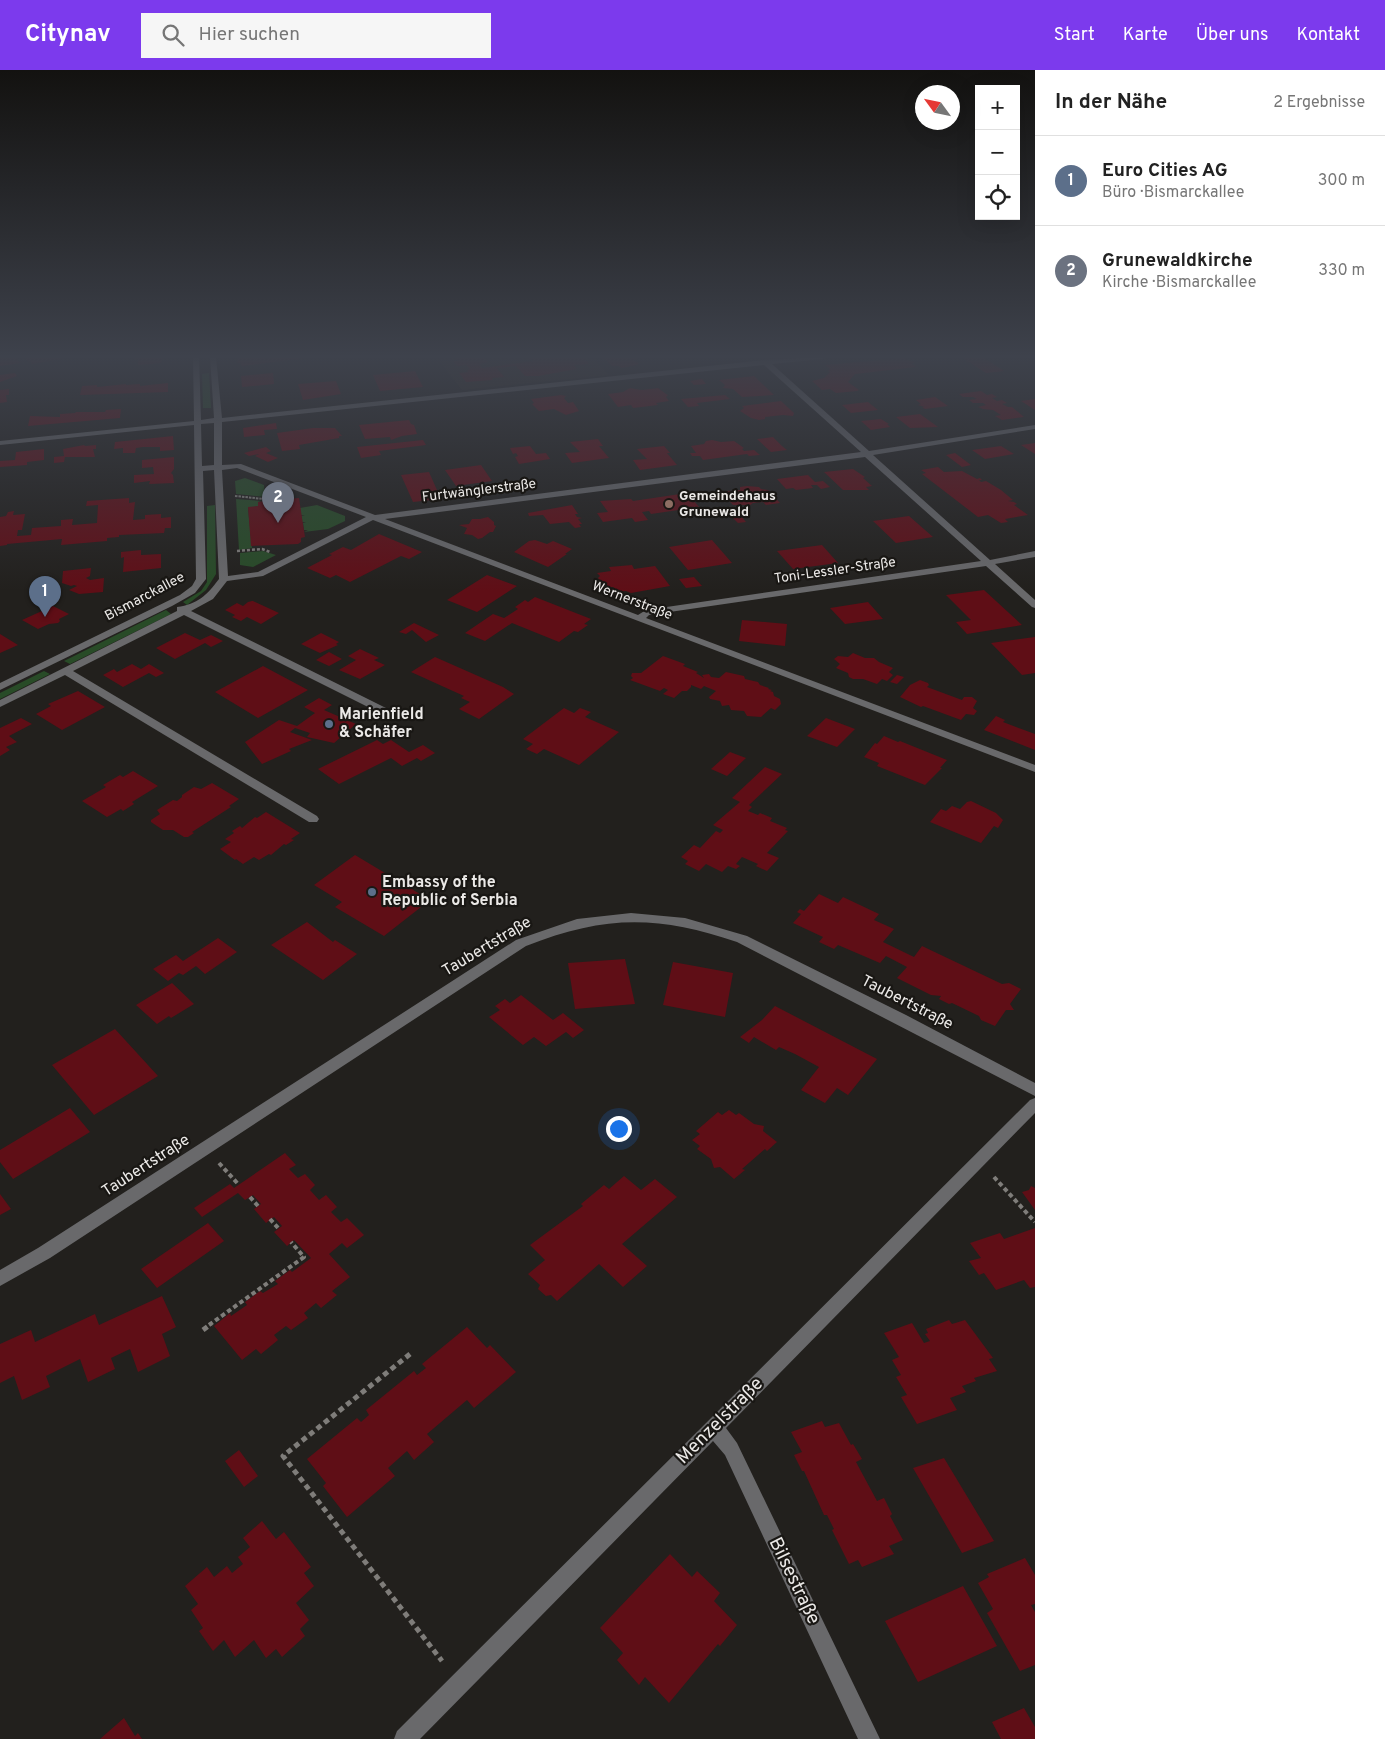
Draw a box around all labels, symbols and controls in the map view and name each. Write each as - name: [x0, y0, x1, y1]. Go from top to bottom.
- search box: [141, 13, 491, 58]
- text: Citynav: [25, 20, 111, 50]
- icon: search: [159, 21, 187, 49]
- text: Hier suchen: [199, 23, 300, 47]
- text: Start: [1054, 24, 1095, 47]
- text: Karte: [1123, 24, 1168, 47]
- text: Über uns: [1196, 24, 1268, 47]
- text: Kontakt: [1296, 24, 1360, 47]
- north arrow: [915, 85, 960, 130]
- map controls: [975, 85, 1020, 220]
- button: +: [975, 85, 1020, 130]
- text: In der Nähe: [1055, 89, 1167, 116]
- text: 2 Ergebnisse: [1273, 93, 1365, 113]
- button: −: [975, 130, 1020, 175]
- text: Euro Cities AG: [1102, 159, 1228, 183]
- text: 1: [1068, 171, 1074, 191]
- text: 300 m: [1318, 171, 1365, 191]
- button: locate: [975, 175, 1020, 220]
- text: Büro · Bismarckallee: [1102, 183, 1244, 203]
- text: Grunewaldkirche: [1102, 249, 1253, 273]
- text: 2: [1066, 261, 1076, 281]
- text: 330 m: [1318, 261, 1365, 281]
- text: Kirche · Bismarckallee: [1102, 273, 1256, 293]
- street label: Furtwänglerstraße: [421, 476, 537, 506]
- pin: 2: [262, 482, 294, 523]
- place label: Gemeindehaus Grunewald: [679, 488, 776, 521]
- marker: Gemeindehaus Grunewald: [663, 498, 675, 510]
- street label: Toni-Lessler-Straße: [773, 554, 897, 588]
- street label: Bismarckallee: [102, 569, 188, 625]
- pin: 1: [29, 576, 61, 617]
- street label: Wernerstraße: [589, 578, 675, 624]
- place label: Marienfield & Schäfer: [339, 705, 424, 743]
- marker: Marienfield & Schäfer: [323, 718, 335, 730]
- place label: Embassy of the Republic of Serbia: [382, 873, 518, 911]
- marker: Embassy of the Republic of Serbia: [366, 886, 378, 898]
- street label: Taubertstraße: [439, 913, 535, 981]
- street label: Taubertstraße: [858, 971, 956, 1035]
- your location: [606, 1116, 632, 1142]
- street label: Taubertstraße: [98, 1130, 194, 1202]
- street label: Menzelstraße: [671, 1372, 769, 1470]
- street label: Bilsestraße: [763, 1534, 825, 1628]

